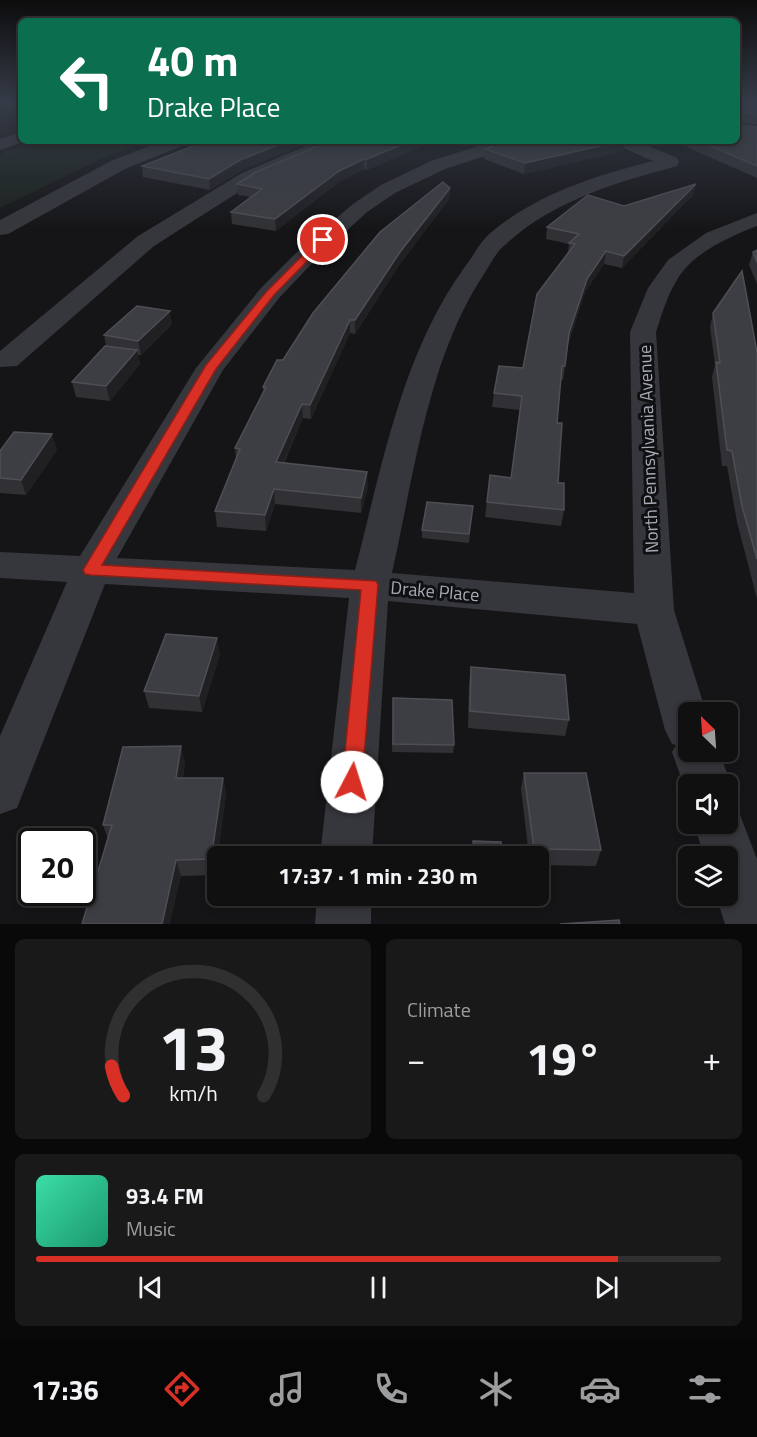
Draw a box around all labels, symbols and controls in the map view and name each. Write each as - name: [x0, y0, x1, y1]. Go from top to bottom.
- text: 40 m: [147, 28, 239, 92]
- icon: left: [48, 42, 126, 120]
- text: Drake Place: [147, 86, 280, 127]
- pin: [297, 214, 348, 265]
- icon: arrive: [306, 223, 339, 256]
- street label: North Pennsylvania Avenue: [631, 344, 665, 554]
- street label: Drake Place: [390, 574, 480, 608]
- north arrow: [678, 702, 738, 762]
- map controls: [678, 702, 738, 906]
- position arrow: [320, 750, 384, 814]
- button: sound: [678, 774, 738, 834]
- speed limit sign: 20: [18, 828, 96, 906]
- button: layers: [678, 846, 738, 906]
- text: 17:37 · 1 min · 230 m: [278, 859, 478, 893]
- text: Climate: [407, 994, 471, 1025]
- text: 13: [158, 999, 228, 1094]
- text: 19°: [526, 1024, 602, 1092]
- text: −: [407, 1034, 425, 1084]
- text: +: [703, 1034, 721, 1084]
- text: km/h: [169, 1077, 217, 1109]
- text: 93.4 FM: [126, 1179, 204, 1213]
- text: Music: [126, 1213, 176, 1244]
- icon: previous: [134, 1271, 167, 1304]
- icon: pause: [362, 1271, 395, 1304]
- icon: next: [590, 1271, 623, 1304]
- icon: directions: [161, 1368, 203, 1410]
- icon: music: [266, 1368, 308, 1410]
- icon: phone: [370, 1368, 412, 1410]
- icon: climate: [475, 1368, 517, 1410]
- icon: car: [579, 1368, 621, 1410]
- icon: filters: [684, 1368, 726, 1410]
- text: 17:36: [31, 1369, 99, 1410]

